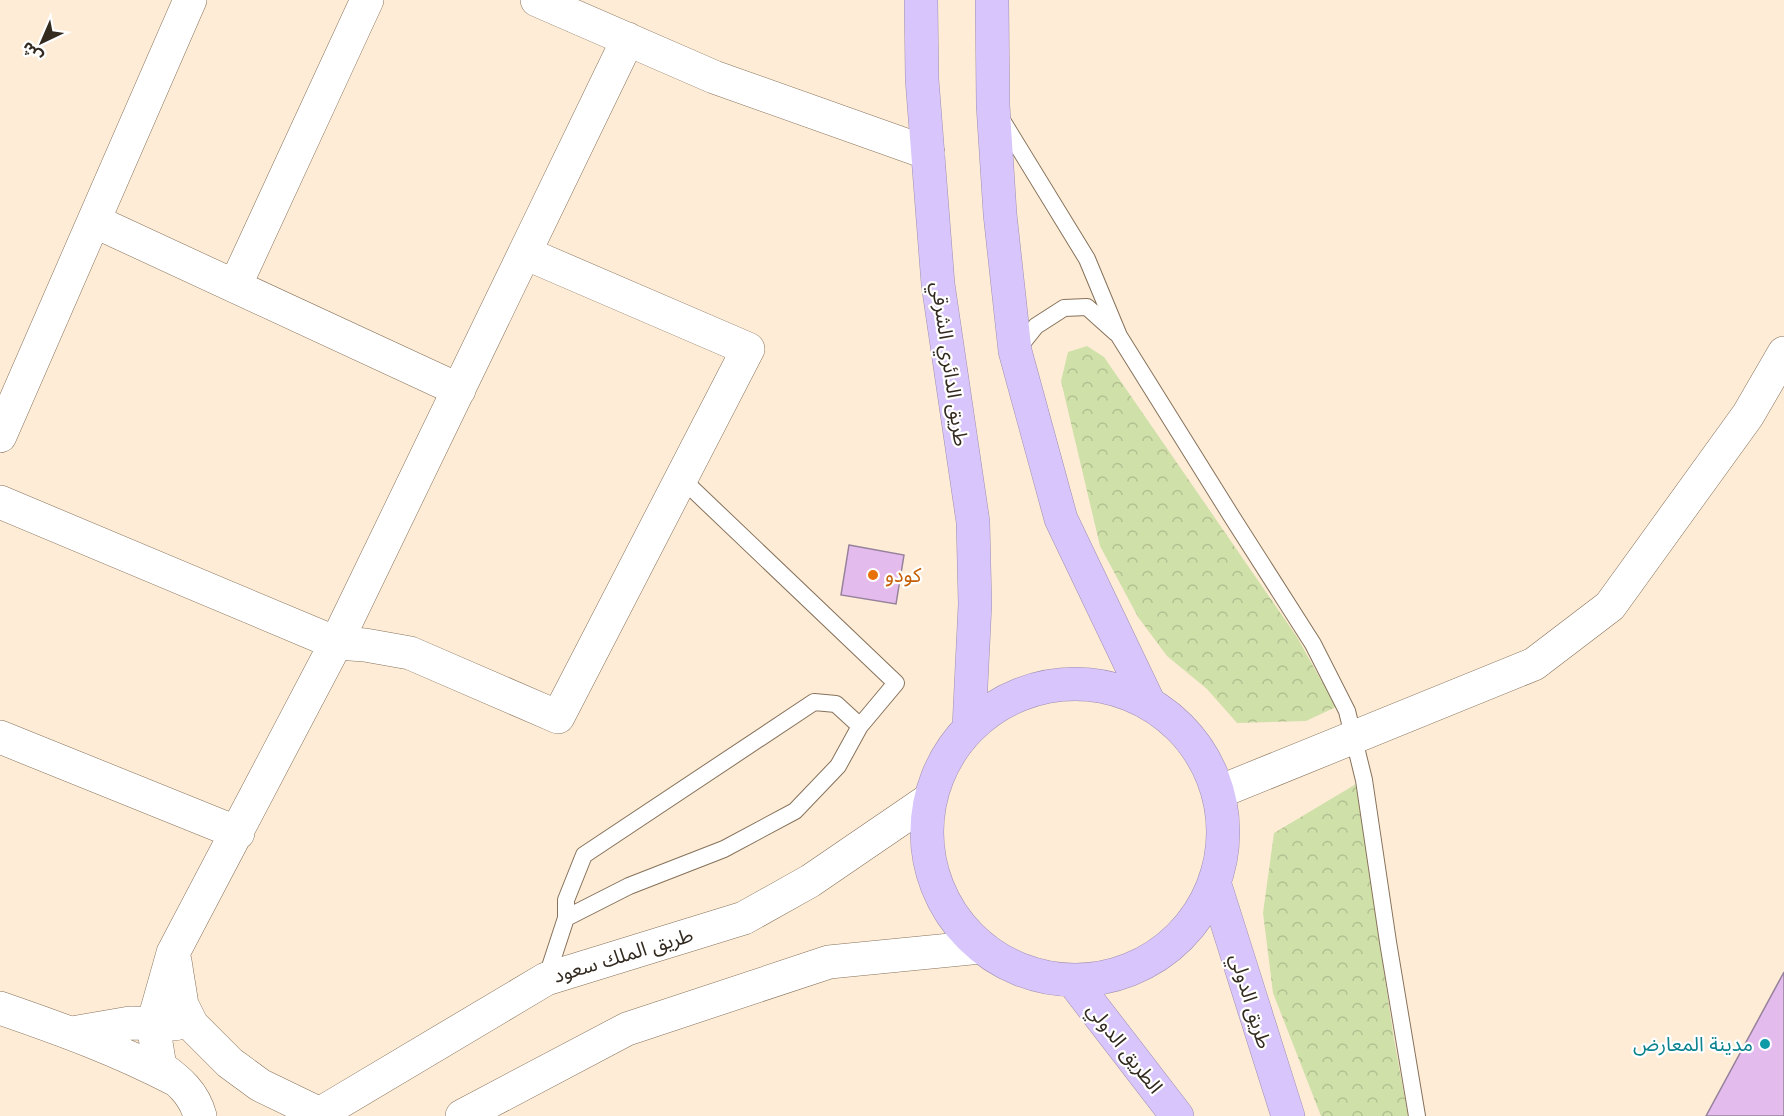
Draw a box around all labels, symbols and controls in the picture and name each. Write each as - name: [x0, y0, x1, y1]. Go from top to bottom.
- north arrow: [12, 12, 72, 72]
- text: ش: [18, 38, 46, 66]
- street label: طريق الدائري الشرقي: [923, 280, 972, 448]
- place label: كودو: [885, 564, 922, 587]
- marker: كودو: [866, 568, 880, 582]
- street label: طريق الملك سعود: [550, 923, 696, 989]
- street label: طريق الدولي: [1222, 951, 1276, 1052]
- street label: الطريق الدولي: [1079, 998, 1167, 1100]
- place label: مدينة المعارض: [1633, 1033, 1753, 1056]
- marker: مدينة المعارض: [1758, 1037, 1772, 1051]

